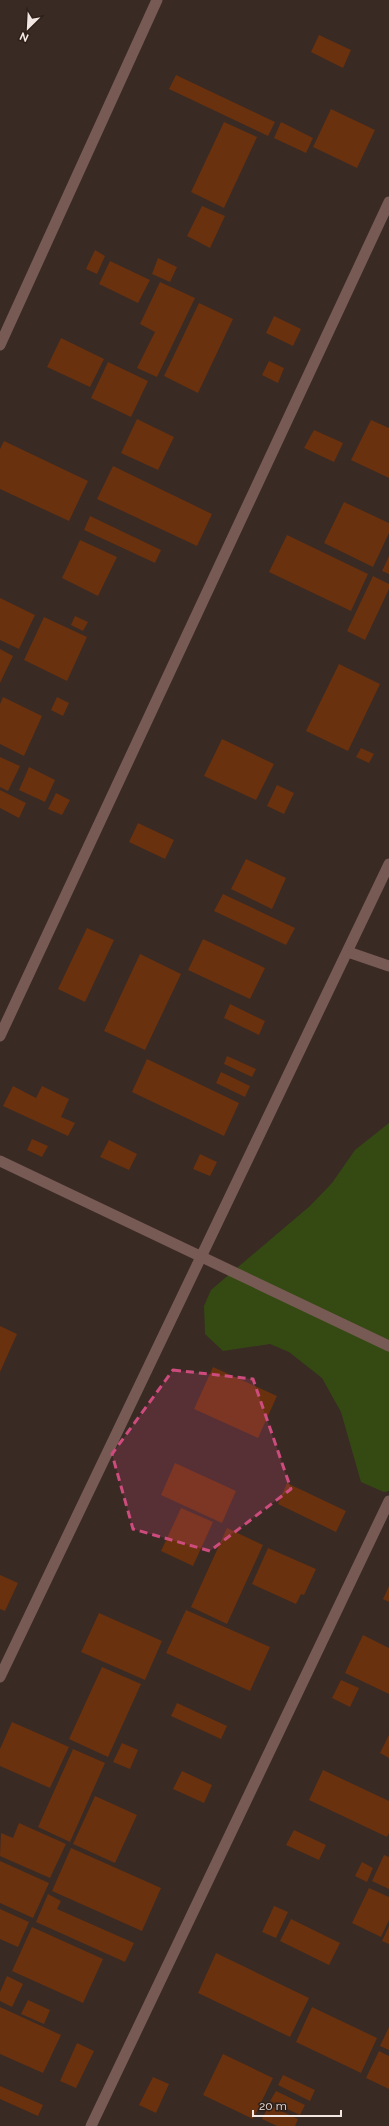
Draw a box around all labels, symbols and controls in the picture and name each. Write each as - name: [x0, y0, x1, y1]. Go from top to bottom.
- north arrow: [8, 8, 48, 48]
- text: N: [18, 29, 31, 44]
- scale bar: [253, 2092, 341, 2118]
- text: 20 m: [259, 2099, 287, 2113]

